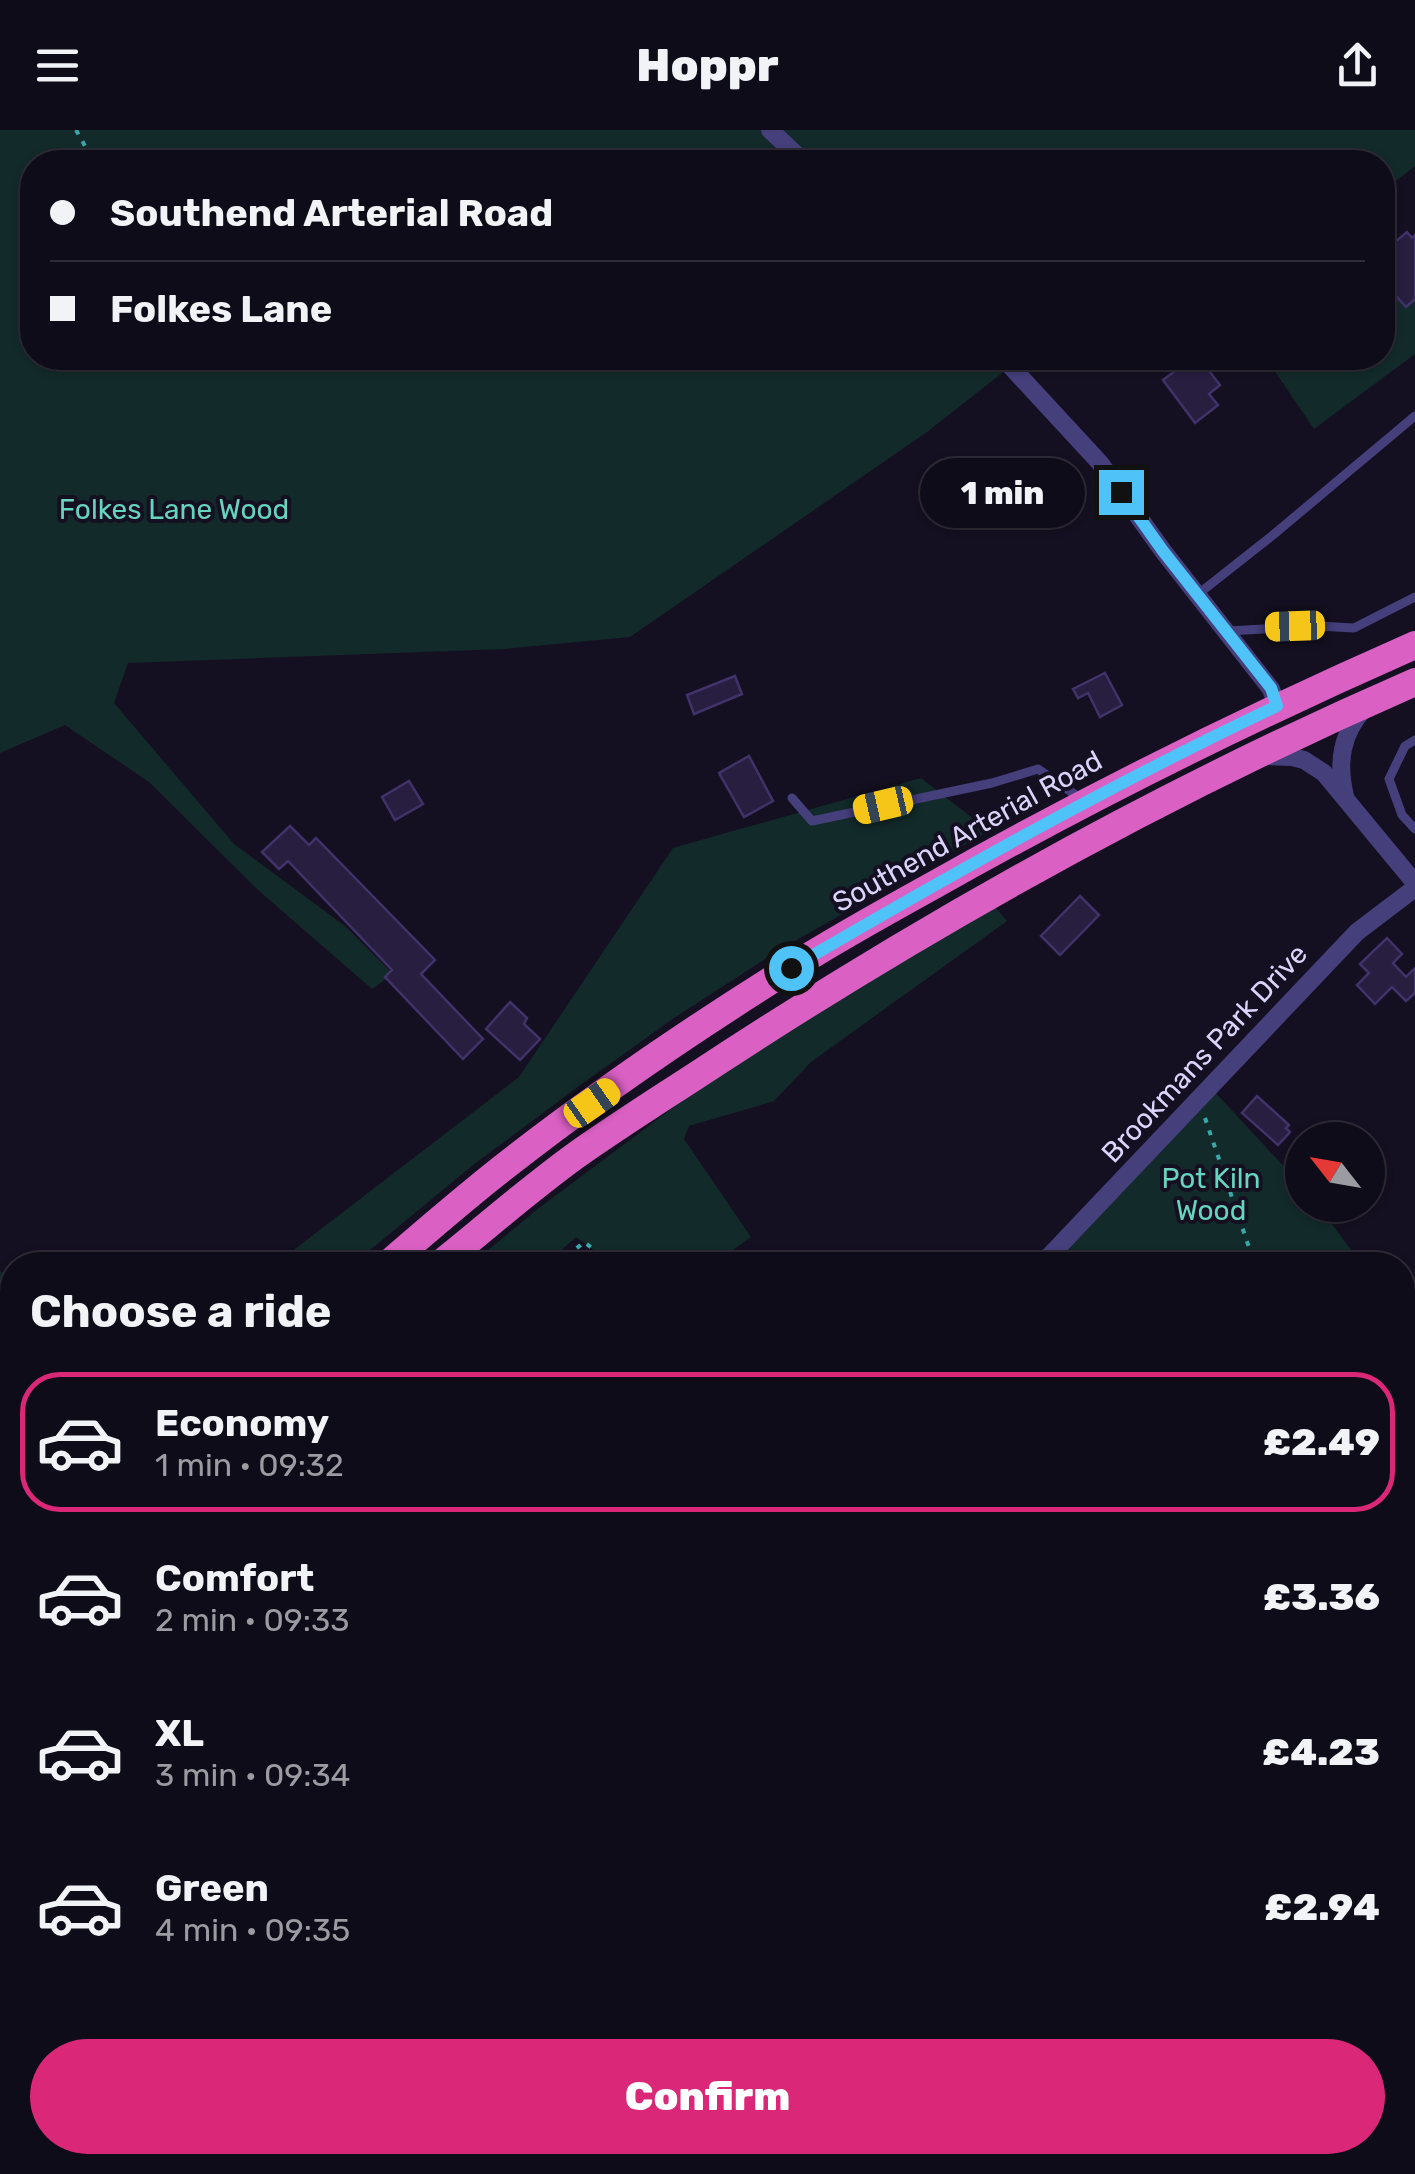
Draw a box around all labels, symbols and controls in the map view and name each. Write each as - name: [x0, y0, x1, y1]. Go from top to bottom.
- icon: menu: [30, 38, 85, 93]
- icon: share: [1330, 38, 1385, 93]
- text: Hoppr: [636, 39, 779, 92]
- text: Southend Arterial Road: [110, 190, 553, 236]
- text: Folkes Lane: [110, 286, 332, 332]
- callout: 1 min: [921, 457, 1086, 527]
- route end: [1099, 470, 1144, 515]
- text: 1 min: [961, 474, 1044, 512]
- park label: Folkes Lane Wood: [59, 493, 289, 526]
- car: [1264, 610, 1326, 642]
- street label: Southend Arterial Road: [827, 744, 1108, 919]
- car: [850, 784, 916, 826]
- street label: Brookmans Park Drive: [1095, 937, 1314, 1169]
- route start: [769, 946, 814, 991]
- car: [559, 1074, 625, 1132]
- north arrow: [1285, 1122, 1385, 1222]
- map controls: [1285, 1122, 1385, 1222]
- park label: Pot Kiln Wood: [1162, 1162, 1260, 1227]
- text: Choose a ride: [30, 1285, 332, 1338]
- icon: car: [35, 1397, 125, 1487]
- text: Economy: [155, 1400, 329, 1446]
- text: £2.49: [1263, 1419, 1380, 1465]
- text: 1 min · 09:32: [155, 1446, 344, 1484]
- icon: car: [35, 1552, 125, 1642]
- text: Comfort: [155, 1555, 314, 1601]
- text: £3.36: [1263, 1574, 1380, 1620]
- text: 2 min · 09:33: [155, 1601, 349, 1639]
- icon: car: [35, 1707, 125, 1797]
- text: XL: [155, 1710, 204, 1756]
- text: £4.23: [1262, 1729, 1380, 1775]
- text: 3 min · 09:34: [155, 1756, 351, 1794]
- icon: car: [35, 1862, 125, 1952]
- text: Green: [155, 1865, 269, 1911]
- text: £2.94: [1264, 1884, 1380, 1930]
- text: 4 min · 09:35: [155, 1911, 350, 1949]
- button: Confirm: [30, 2039, 1385, 2154]

